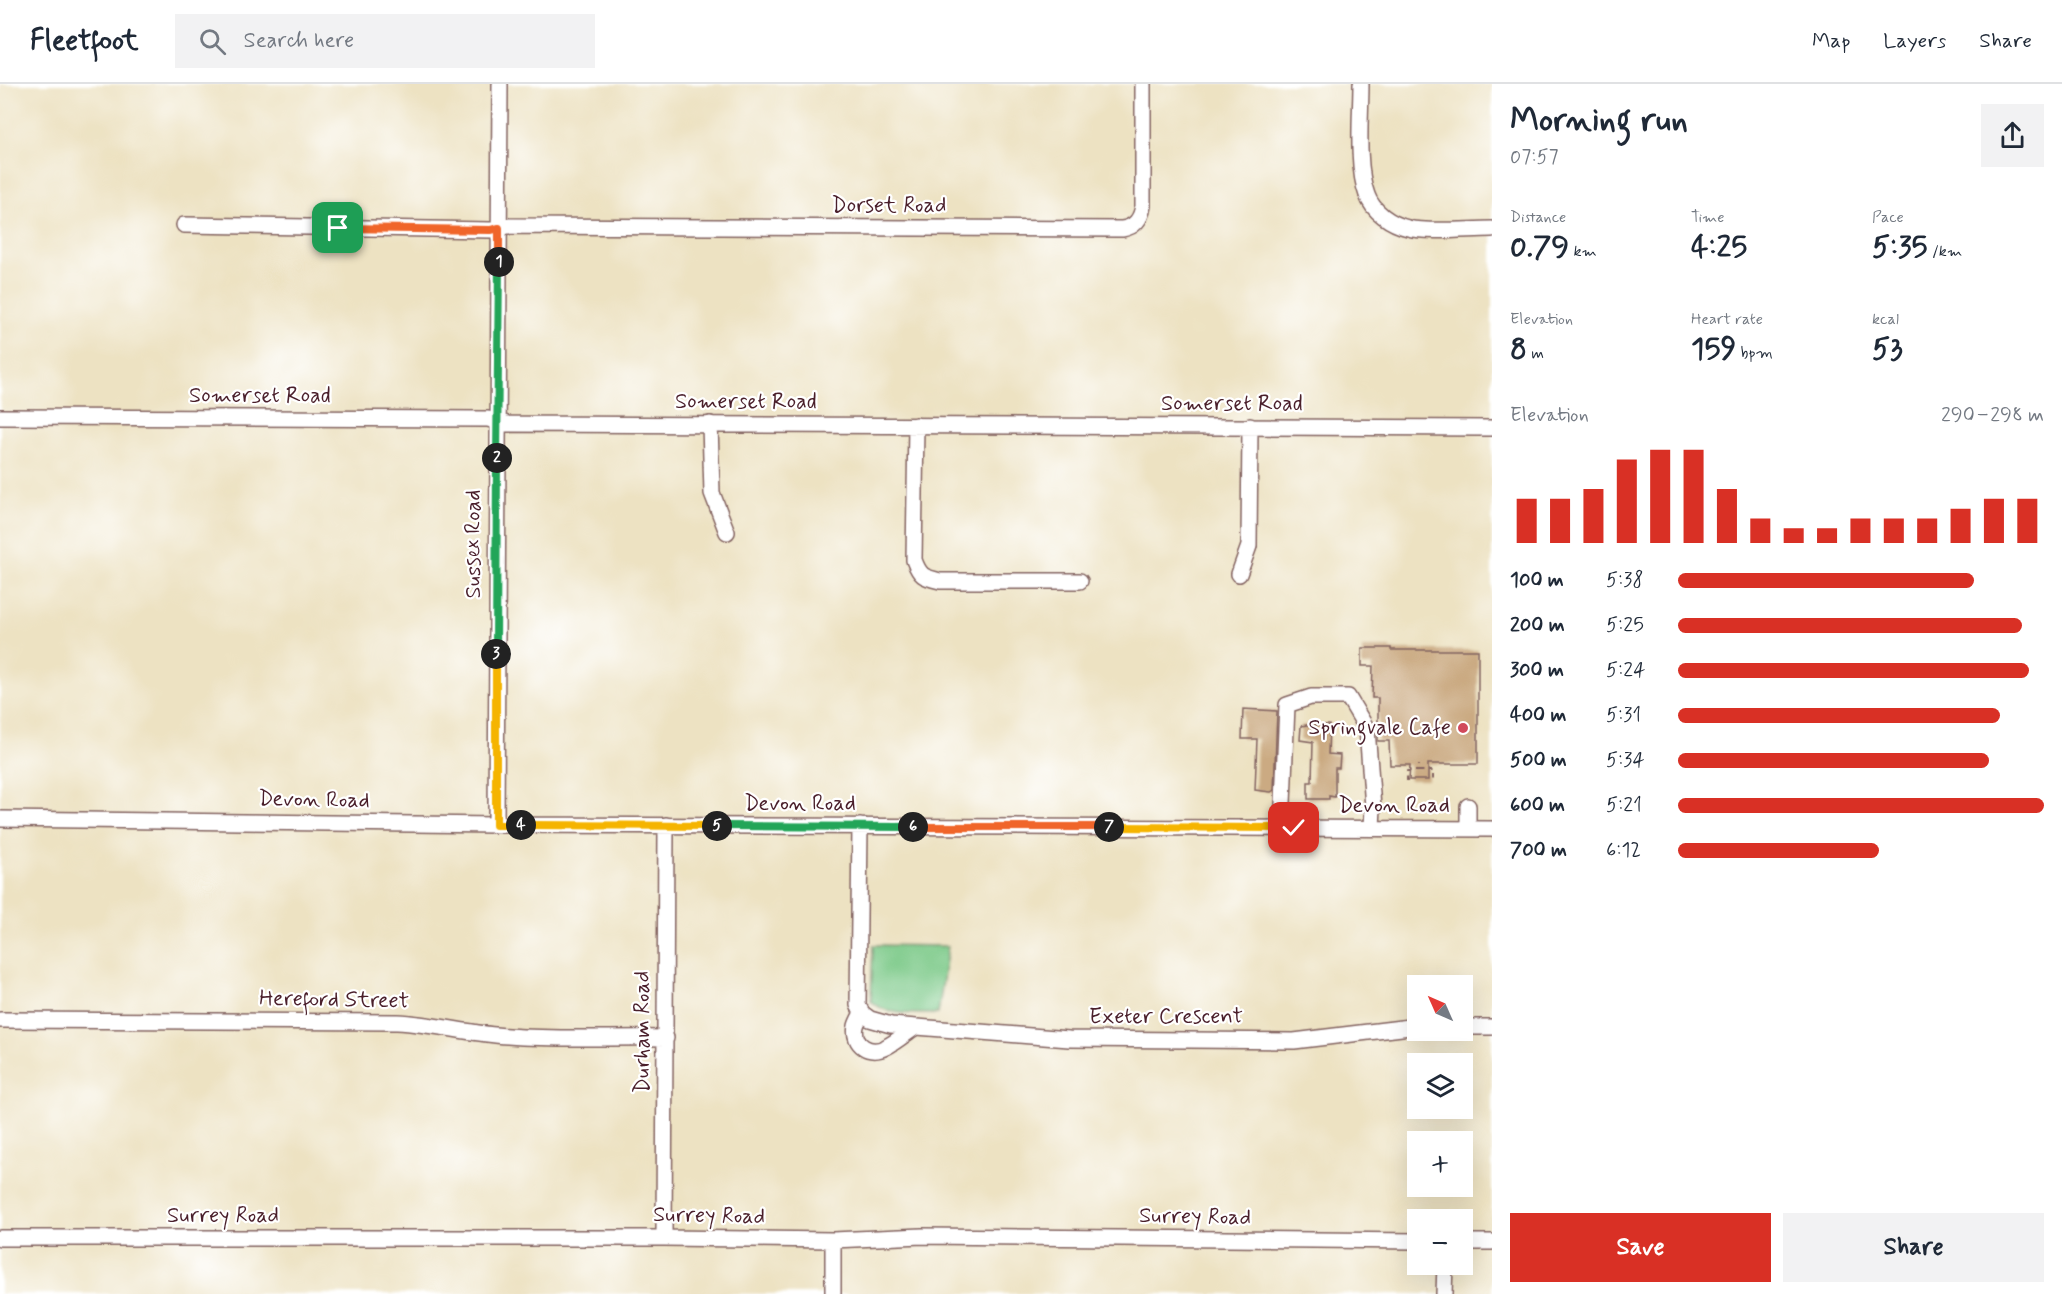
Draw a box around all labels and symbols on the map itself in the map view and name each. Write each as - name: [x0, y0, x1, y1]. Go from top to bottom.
- street label: Dorset Road: [832, 192, 946, 220]
- pin: [312, 202, 363, 253]
- pin: 1: [484, 247, 514, 277]
- street label: Somerset Road: [189, 382, 331, 410]
- street label: Somerset Road: [675, 388, 817, 416]
- street label: Somerset Road: [1161, 390, 1303, 418]
- pin: 2: [482, 443, 512, 473]
- street label: Sussex Road: [460, 490, 488, 598]
- pin: 3: [481, 639, 511, 669]
- place label: Springvale Cafe: [1308, 714, 1451, 745]
- marker: Springvale Cafe: [1456, 721, 1470, 735]
- street label: Devon Road: [258, 785, 370, 815]
- street label: Devon Road: [744, 790, 856, 818]
- street label: Devon Road: [1338, 792, 1450, 820]
- pin: [1268, 802, 1319, 853]
- pin: 4: [506, 810, 536, 840]
- pin: 5: [702, 811, 732, 841]
- pin: 6: [898, 812, 928, 842]
- pin: 7: [1094, 812, 1124, 842]
- street label: Durham Road: [629, 971, 657, 1093]
- north arrow: [1407, 975, 1473, 1041]
- street label: Hereford Street: [259, 985, 409, 1017]
- street label: Exeter Crescent: [1089, 1003, 1243, 1031]
- street label: Surrey Road: [653, 1201, 765, 1231]
- street label: Surrey Road: [167, 1202, 279, 1230]
- street label: Surrey Road: [1139, 1202, 1251, 1232]

